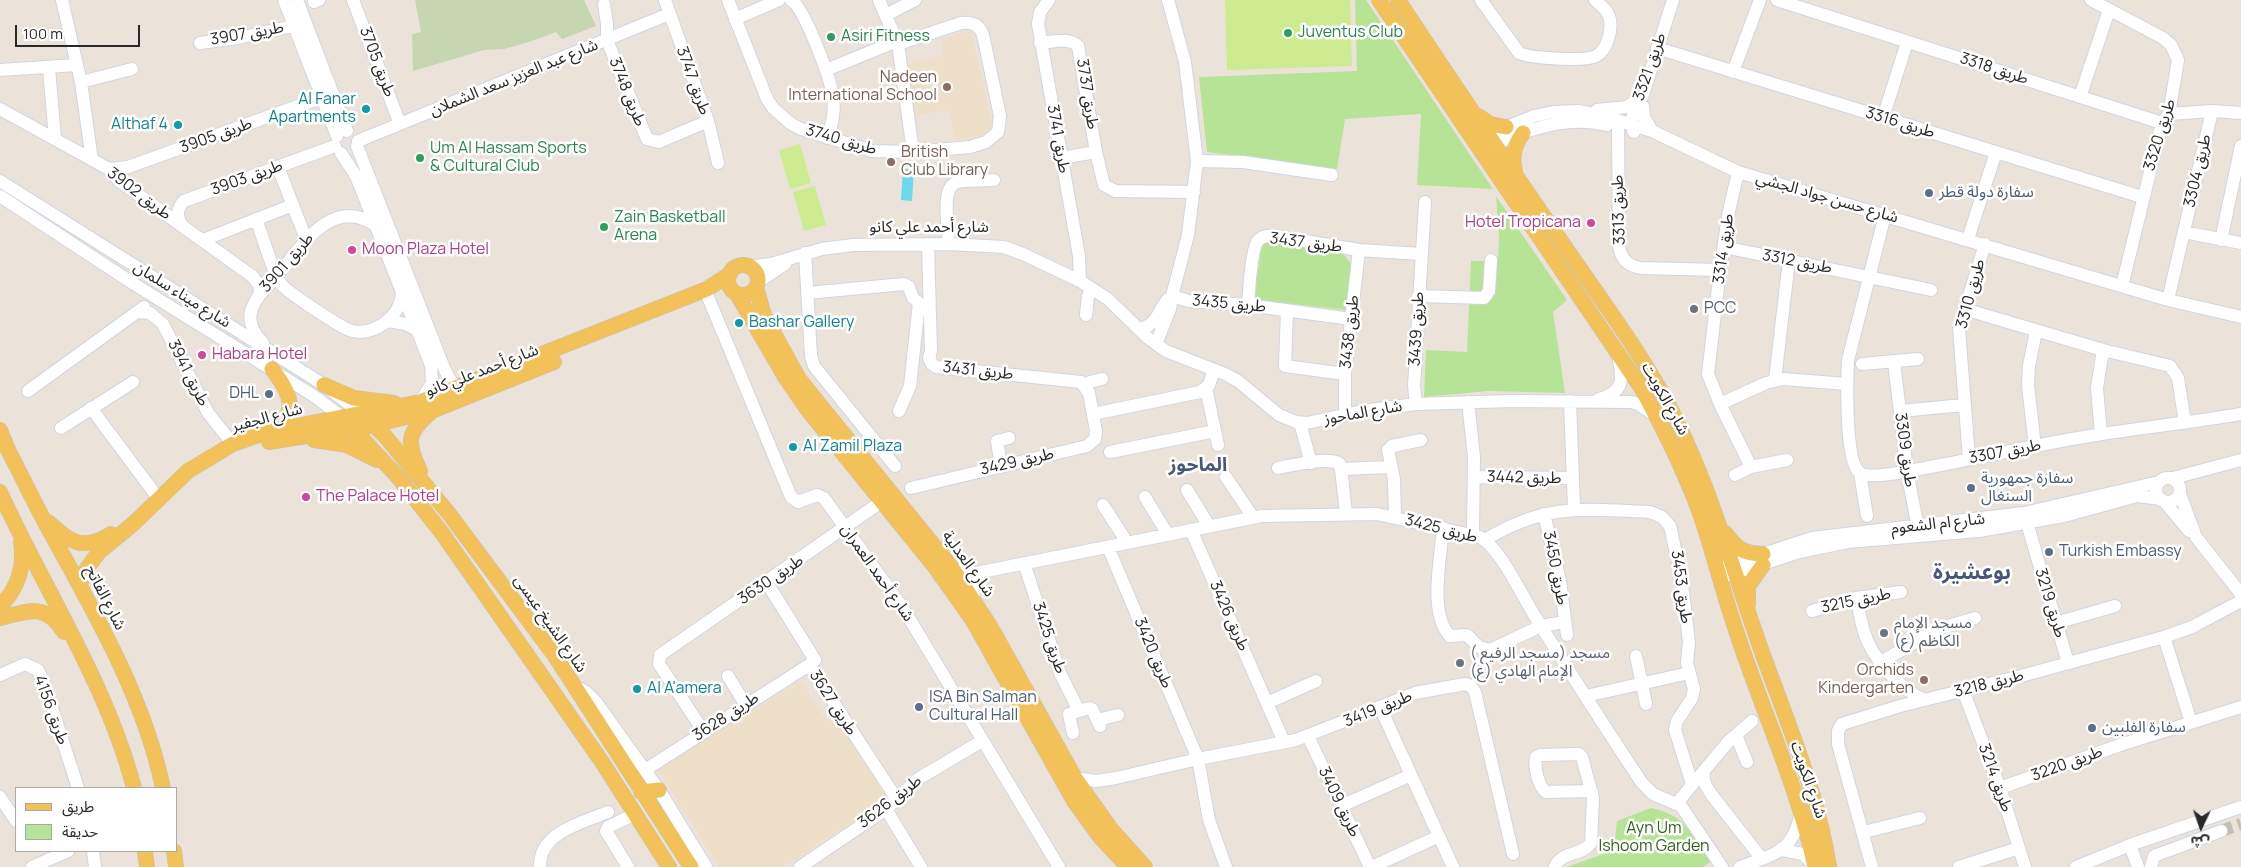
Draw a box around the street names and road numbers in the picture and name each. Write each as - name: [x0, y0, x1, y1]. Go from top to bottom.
- street label: طريق 3907: [209, 18, 285, 50]
- street label: طريق 3705: [355, 24, 399, 100]
- street label: طريق 3321: [1629, 30, 1671, 104]
- street label: شارع عبد العزيز سعد الشملان: [427, 35, 601, 121]
- street label: طريق 3747: [672, 44, 714, 118]
- street label: طريق 3318: [1957, 49, 2031, 89]
- street label: طريق 3748: [605, 55, 649, 129]
- street label: طريق 3737: [1072, 57, 1102, 131]
- street label: طريق 3320: [2140, 97, 2180, 173]
- street label: طريق 3741: [1043, 103, 1073, 175]
- street label: طريق 3316: [1863, 103, 1937, 143]
- street label: طريق 3905: [177, 114, 255, 158]
- street label: طريق 3740: [803, 121, 879, 159]
- street label: طريق 3304: [2180, 133, 2216, 209]
- street label: طريق 3903: [208, 156, 286, 200]
- street label: طريق 3902: [103, 164, 175, 224]
- street label: شارع حسن جواد الجشي: [1753, 168, 1901, 228]
- street label: طريق 3313: [1608, 174, 1630, 246]
- street label: طريق 3314: [1710, 213, 1738, 285]
- street label: شارع أحمد علي كانو: [869, 218, 989, 238]
- street label: طريق 3901: [256, 229, 318, 297]
- street label: طريق 3437: [1269, 229, 1343, 257]
- street label: طريق 3312: [1760, 246, 1834, 278]
- street label: شارع ميناء سلمان: [130, 257, 234, 333]
- street label: طريق 3310: [1953, 257, 1989, 331]
- street label: طريق 3435: [1191, 291, 1267, 317]
- street label: طريق 3439: [1405, 291, 1429, 367]
- street label: طريق 3438: [1337, 294, 1363, 370]
- street label: طريق 3941: [163, 337, 213, 409]
- street label: شارع أحمد علي كانو: [423, 341, 541, 401]
- street label: طريق 3431: [942, 358, 1014, 384]
- street label: شارع الكويت: [1637, 359, 1693, 439]
- street label: شارع الماحوز: [1322, 397, 1404, 429]
- street label: شارع الجفير: [229, 399, 305, 437]
- street label: طريق 3309: [1890, 412, 1920, 488]
- street label: طريق 3307: [1967, 436, 2043, 468]
- street label: طريق 3429: [978, 444, 1056, 480]
- street label: طريق 3442: [1487, 468, 1561, 488]
- street label: شارع ام الشعوم: [1890, 510, 1986, 538]
- street label: طريق 3425: [1403, 511, 1479, 547]
- street label: شارع أحمد العمران: [836, 520, 918, 626]
- street label: شارع العدلية: [938, 527, 998, 601]
- street label: طريق 3450: [1538, 529, 1572, 607]
- street label: طريق 3453: [1666, 549, 1696, 625]
- street label: طريق 3630: [735, 551, 807, 609]
- street label: شارع الفاتح: [81, 562, 129, 634]
- street label: طريق 3219: [2030, 566, 2070, 640]
- street label: شارع الشيخ عيسى: [509, 571, 591, 677]
- street label: طريق 3426: [1205, 578, 1253, 654]
- street label: طريق 3215: [1819, 584, 1893, 618]
- street label: طريق 3425: [1028, 600, 1070, 676]
- street label: طريق 3420: [1130, 615, 1176, 691]
- street label: طريق 3218: [1952, 666, 2026, 702]
- street label: طريق 3627: [805, 667, 861, 739]
- street label: طريق 4156: [30, 673, 72, 747]
- street label: طريق 3419: [1341, 687, 1415, 731]
- street label: طريق 3628: [689, 689, 763, 745]
- street label: شارع الكويت: [1786, 739, 1830, 821]
- street label: طريق 3214: [1974, 741, 2016, 815]
- street label: طريق 3220: [2029, 742, 2105, 786]
- street label: طريق 3409: [1314, 764, 1364, 840]
- street label: طريق 3626: [854, 771, 926, 833]

